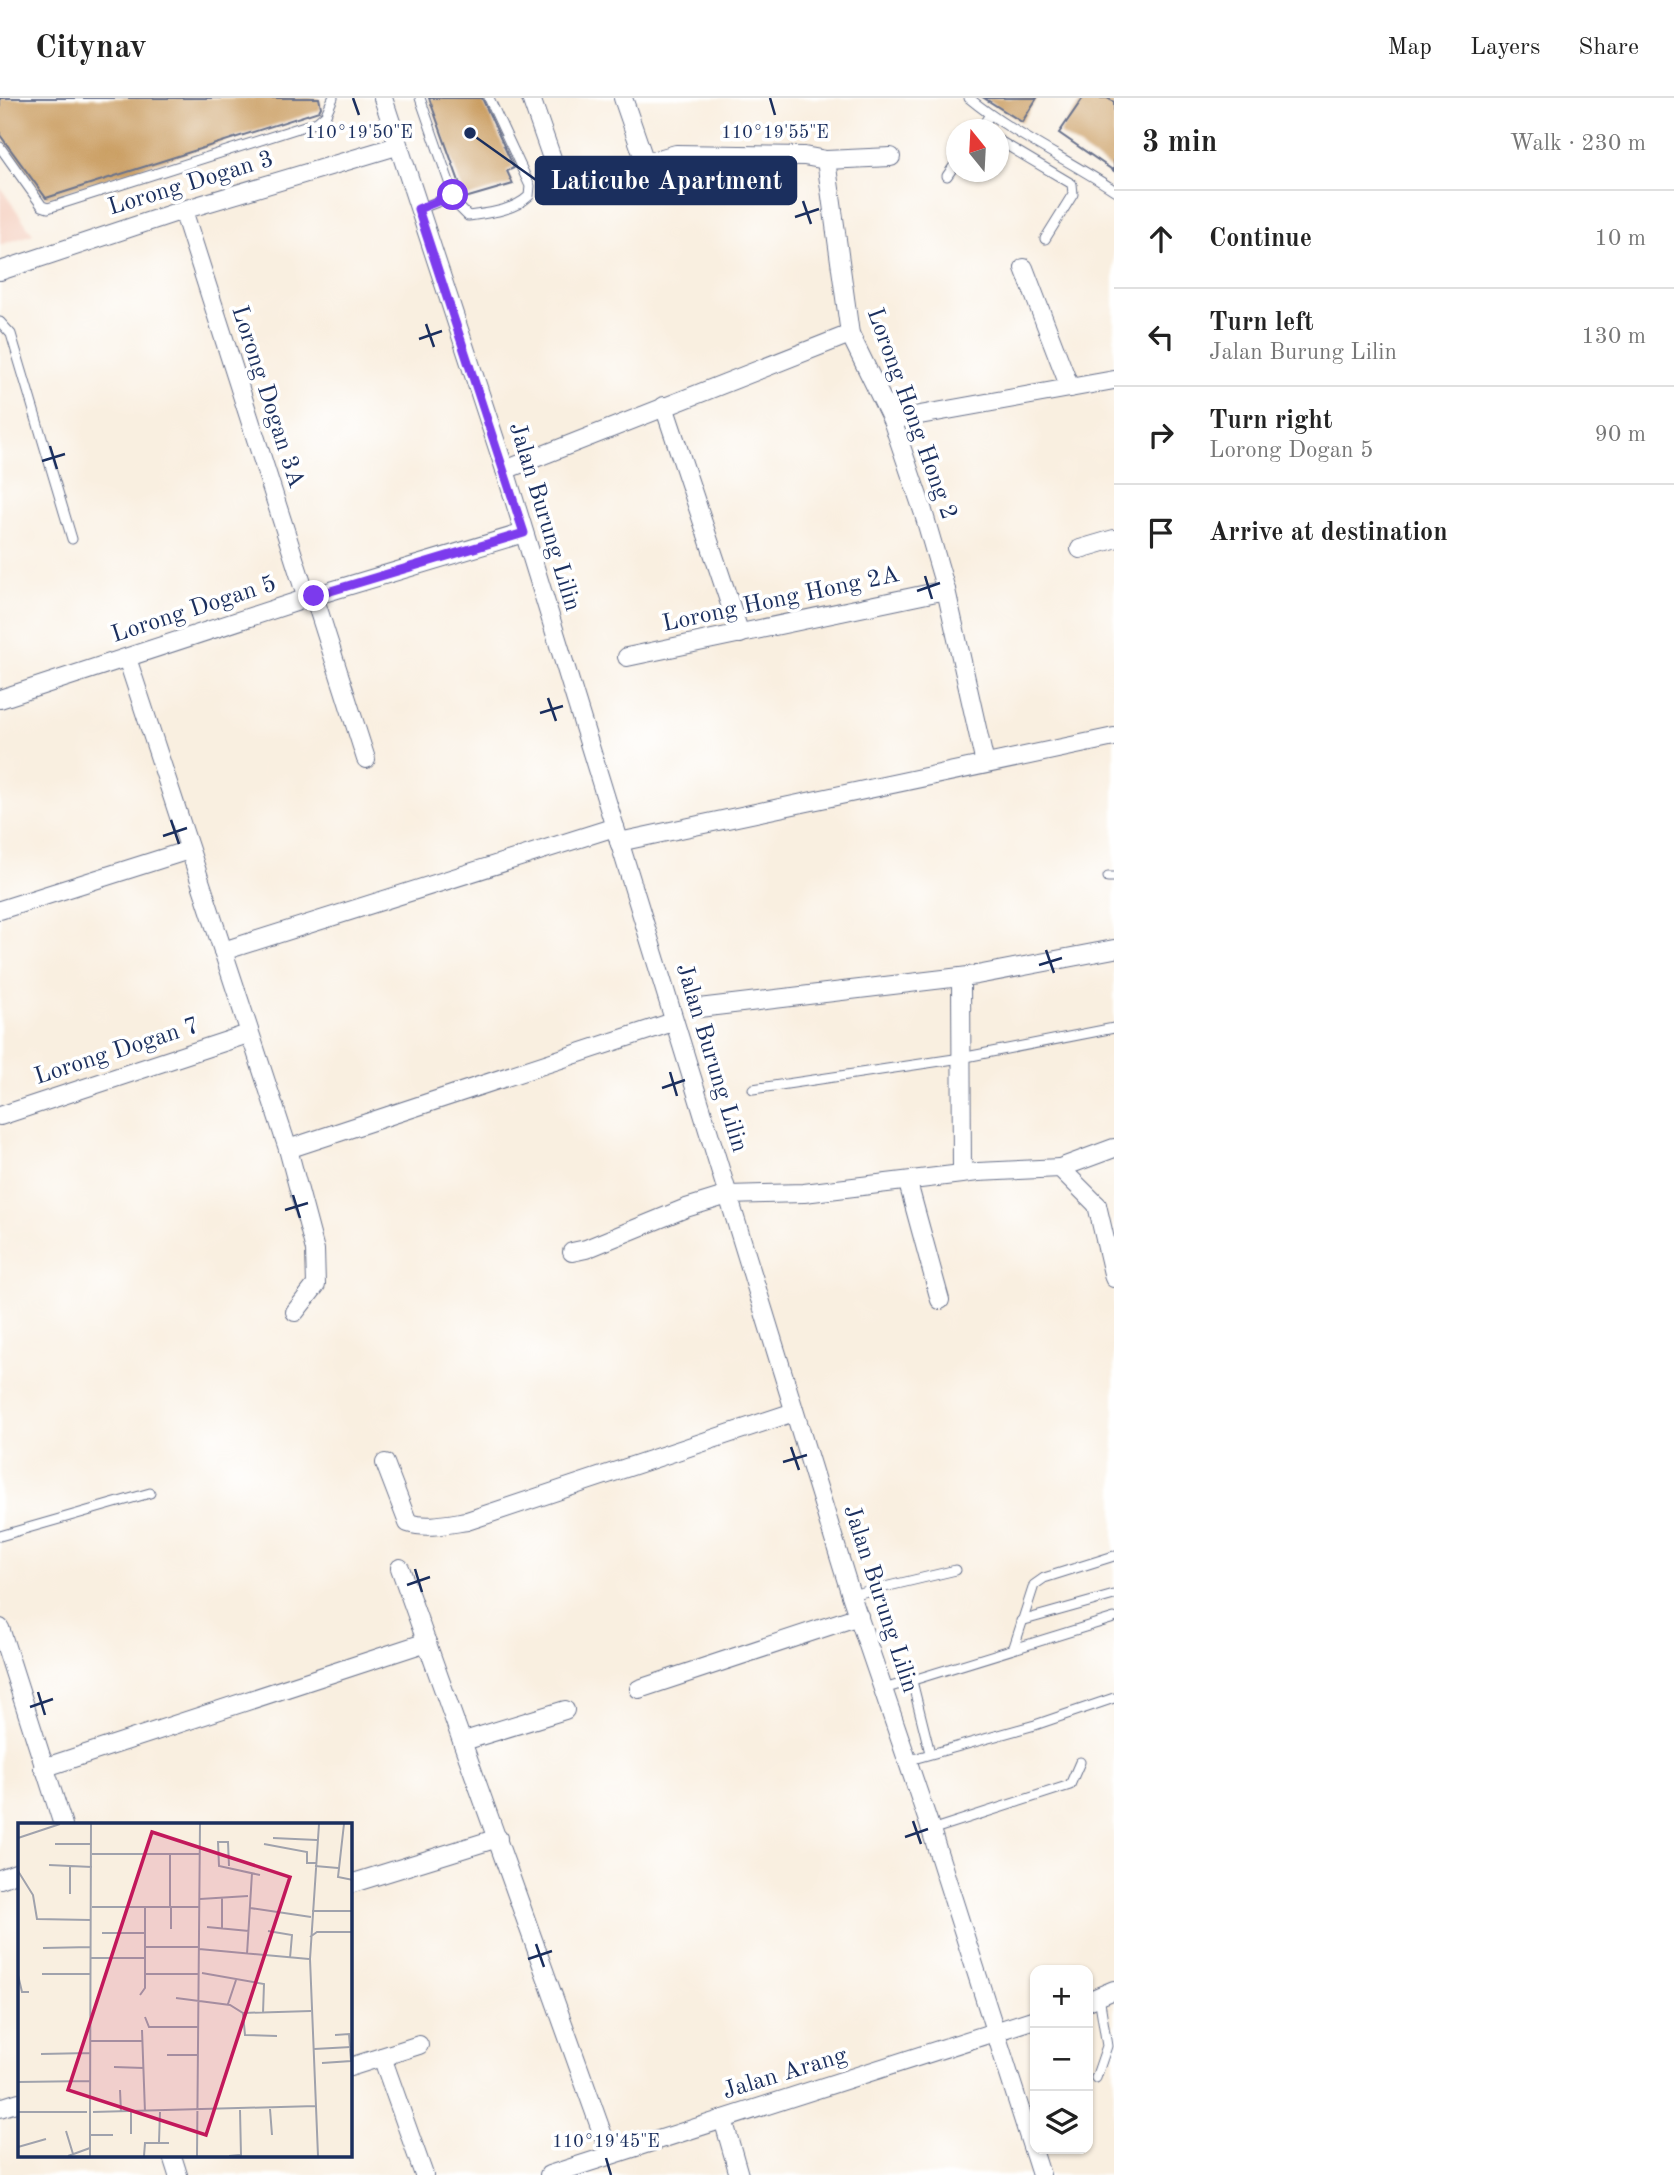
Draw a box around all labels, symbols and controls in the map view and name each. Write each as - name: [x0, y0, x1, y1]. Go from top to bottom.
- text: Citynav: [35, 32, 147, 65]
- text: Map: [1388, 36, 1432, 60]
- text: Layers: [1470, 36, 1540, 60]
- text: Share: [1578, 36, 1639, 60]
- north arrow: [946, 119, 1009, 182]
- text: 110°19'50"E: [305, 124, 413, 142]
- text: 110°19'55"E: [721, 124, 829, 142]
- text: 3 min: [1142, 128, 1217, 158]
- text: Walk · 230 m: [1510, 132, 1646, 155]
- street label: Lorong Dogan 3: [106, 147, 276, 221]
- callout: Laticube Apartment: [536, 157, 796, 204]
- text: Laticube Apartment: [550, 169, 782, 195]
- route start: [437, 179, 468, 210]
- icon: ahead: [1142, 220, 1180, 258]
- text: Continue: [1209, 226, 1312, 252]
- text: 10 m: [1595, 227, 1646, 250]
- street label: Lorong Dogan 3A: [226, 303, 308, 491]
- street label: Lorong Hong Hong 2: [862, 305, 960, 523]
- text: Turn left: [1209, 310, 1314, 336]
- icon: left: [1142, 318, 1180, 356]
- text: 130 m: [1581, 325, 1646, 348]
- text: Jalan Burung Lilin: [1209, 341, 1397, 364]
- text: Turn right: [1209, 408, 1332, 434]
- icon: right: [1142, 416, 1180, 454]
- street label: Jalan Burung Lilin: [504, 420, 584, 614]
- text: 90 m: [1595, 423, 1646, 446]
- text: Lorong Dogan 5: [1209, 439, 1373, 462]
- icon: arrive: [1142, 514, 1180, 552]
- text: Arrive at destination: [1209, 520, 1448, 546]
- street label: Lorong Hong Hong 2A: [660, 563, 902, 637]
- street label: Lorong Dogan 5: [109, 572, 279, 648]
- route end: [298, 580, 329, 611]
- street label: Jalan Burung Lilin: [671, 961, 751, 1155]
- street label: Lorong Dogan 7: [32, 1014, 202, 1090]
- street label: Jalan Burung Lilin: [838, 1502, 922, 1696]
- inset map: [18, 1823, 352, 2158]
- map controls: [1030, 1965, 1093, 2154]
- button: +: [1030, 1965, 1093, 2028]
- button: −: [1030, 2028, 1093, 2091]
- street label: Jalan Arang: [720, 2044, 850, 2104]
- button: layers: [1030, 2091, 1093, 2154]
- text: 110°19'45"E: [552, 2133, 660, 2151]

